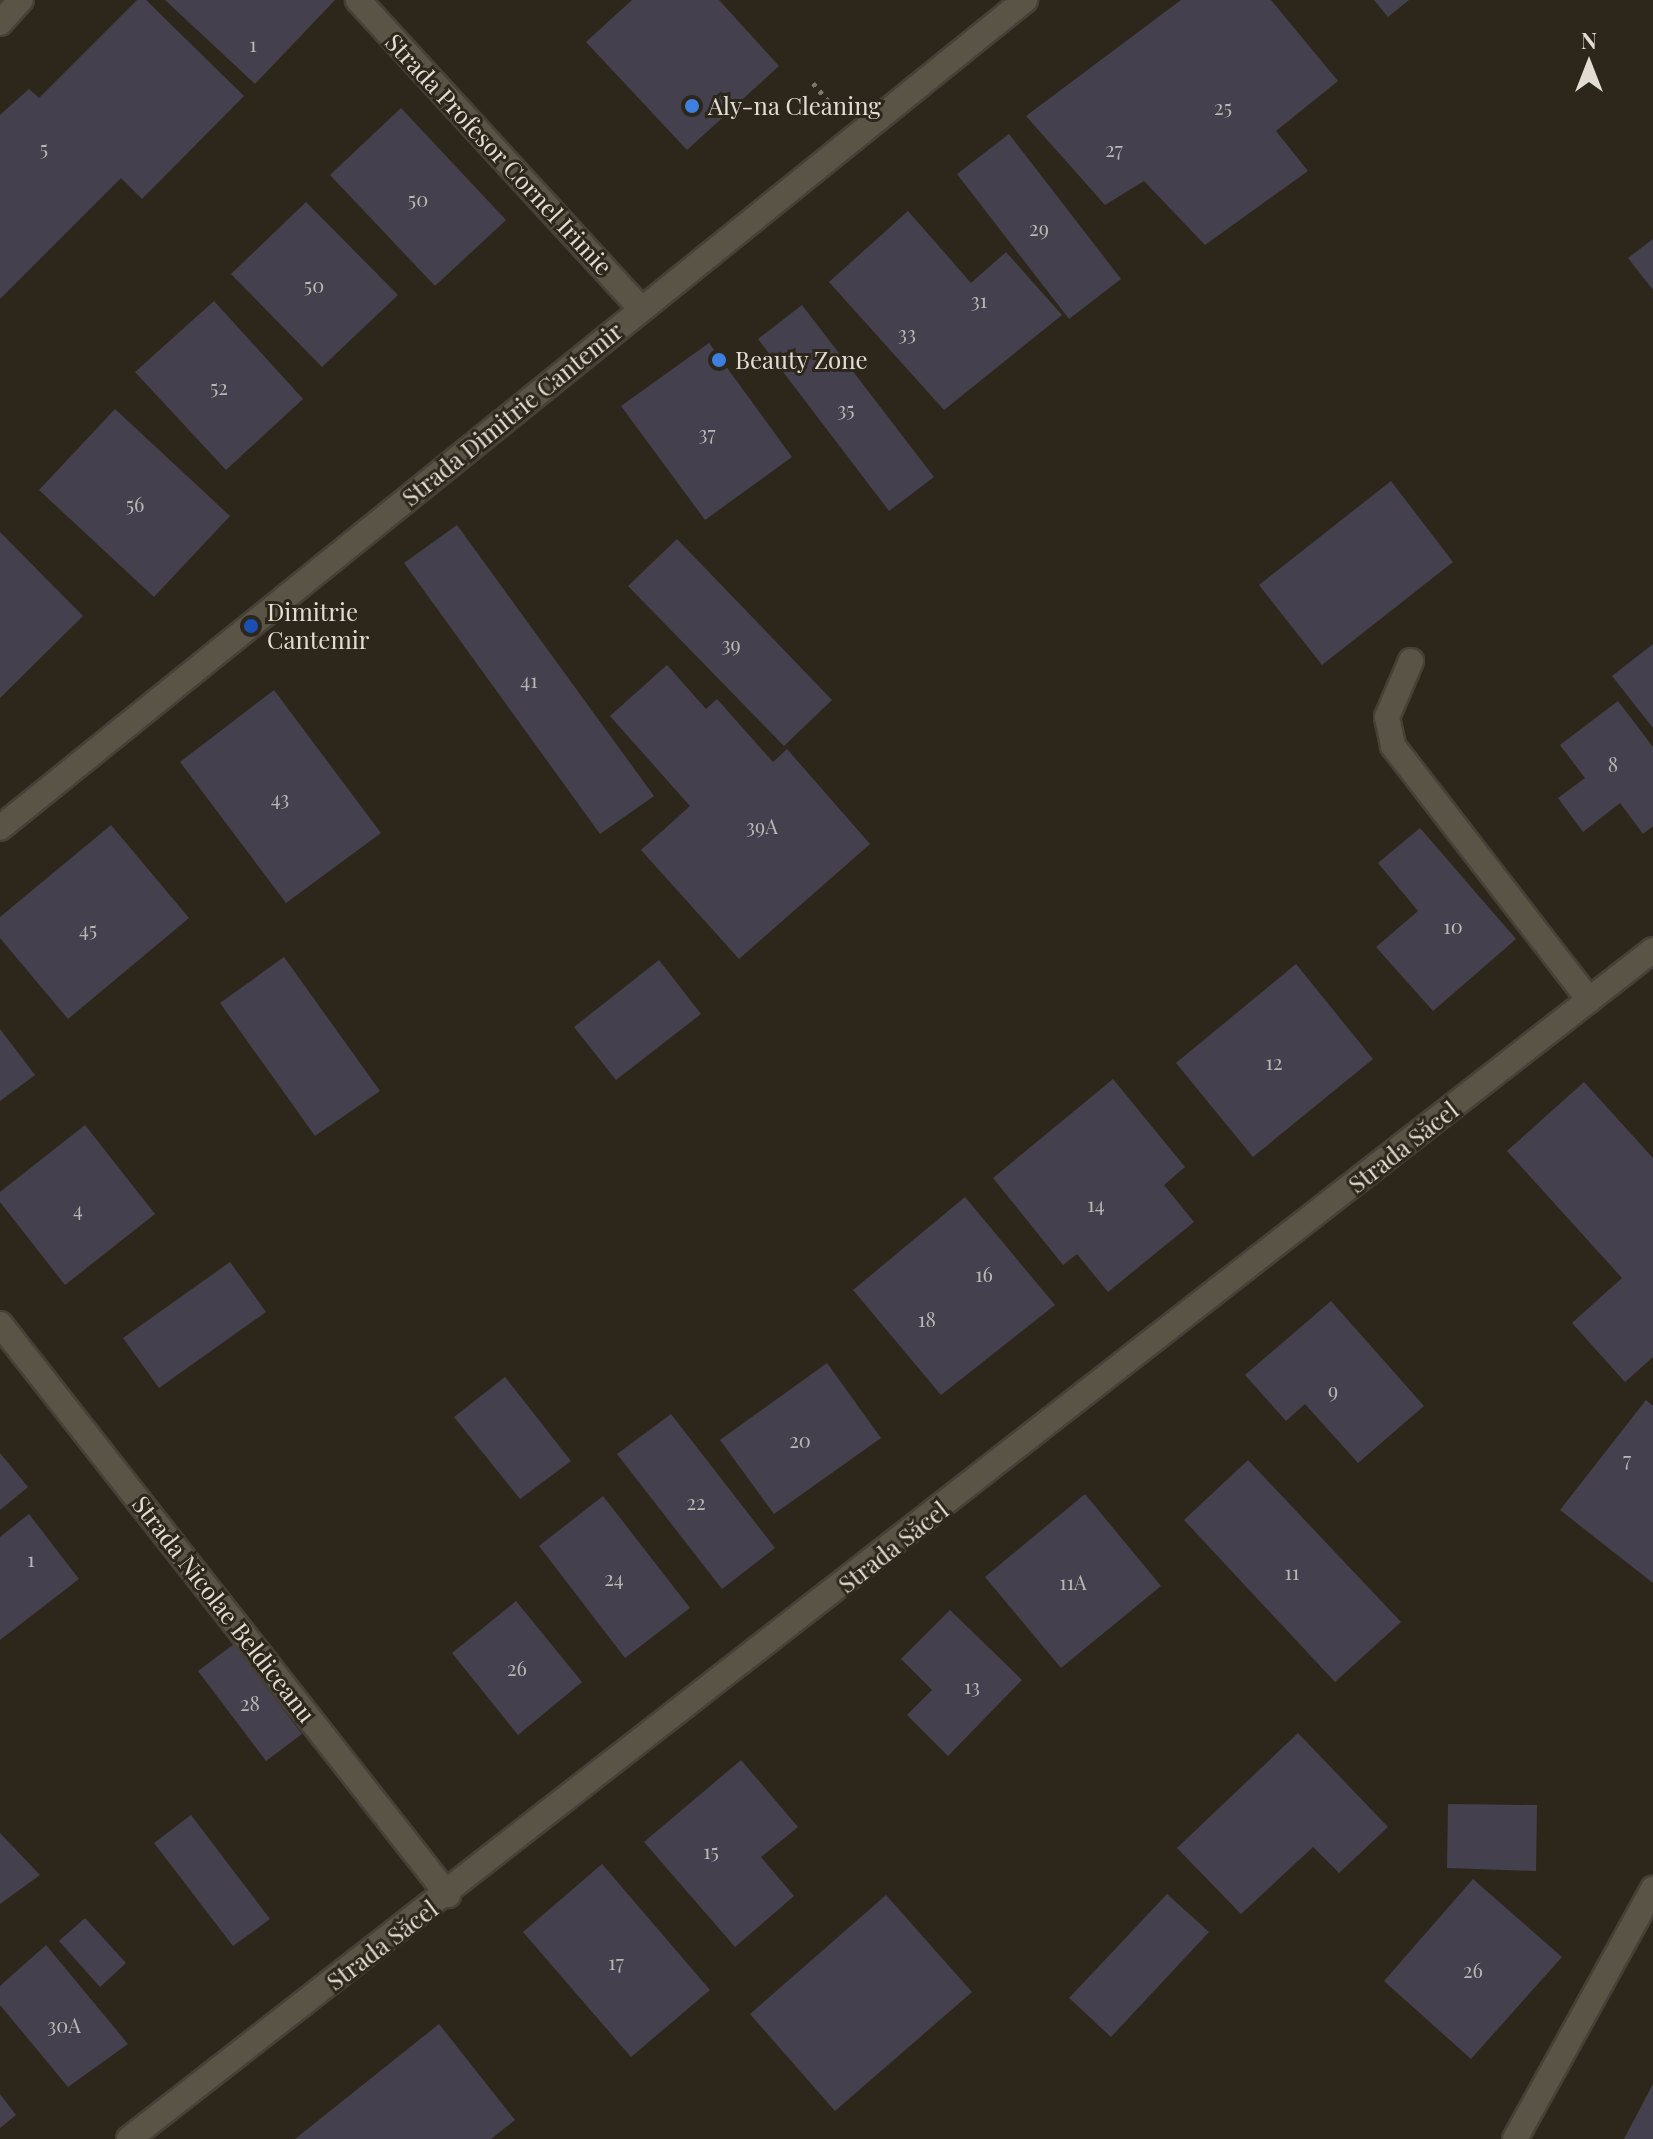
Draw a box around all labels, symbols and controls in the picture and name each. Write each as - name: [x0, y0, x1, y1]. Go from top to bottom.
- north arrow: [1549, 24, 1629, 104]
- text: N: [1581, 25, 1597, 55]
- street label: Strada Profesor Cornel Irimie: [379, 27, 619, 281]
- house number: 1: [249, 31, 257, 55]
- place label: Aly-na Cleaning: [708, 92, 881, 120]
- house number: 25: [1214, 94, 1232, 118]
- marker: Aly-na Cleaning: [683, 97, 701, 115]
- house number: 5: [40, 135, 48, 159]
- house number: 27: [1105, 136, 1123, 160]
- house number: 50: [408, 186, 428, 210]
- house number: 29: [1029, 215, 1049, 239]
- house number: 50: [304, 272, 324, 296]
- house number: 31: [971, 287, 987, 311]
- street label: Strada Dimitrie Cantemir: [396, 316, 628, 512]
- house number: 33: [898, 320, 916, 344]
- place label: Beauty Zone: [735, 346, 868, 374]
- marker: Beauty Zone: [710, 351, 728, 369]
- house number: 52: [210, 374, 228, 398]
- house number: 35: [837, 396, 855, 420]
- house number: 37: [698, 420, 716, 444]
- house number: 56: [126, 491, 144, 515]
- place label: Dimitrie Cantemir: [267, 598, 369, 654]
- marker: Dimitrie Cantemir: [242, 617, 260, 635]
- house number: 39: [721, 631, 741, 655]
- house number: 41: [520, 667, 538, 691]
- house number: 8: [1608, 751, 1618, 775]
- house number: 43: [271, 785, 289, 809]
- house number: 39A: [746, 813, 778, 837]
- house number: 10: [1443, 913, 1463, 937]
- house number: 45: [79, 916, 97, 940]
- house number: 12: [1266, 1049, 1282, 1073]
- street label: Strada Săcel: [1342, 1095, 1464, 1199]
- house number: 14: [1087, 1191, 1105, 1215]
- house number: 4: [73, 1196, 83, 1220]
- house number: 16: [975, 1261, 993, 1285]
- house number: 18: [918, 1306, 936, 1330]
- house number: 9: [1328, 1377, 1338, 1401]
- house number: 20: [789, 1427, 811, 1451]
- house number: 7: [1623, 1446, 1631, 1470]
- house number: 22: [686, 1489, 706, 1513]
- street label: Strada Nicolae Beldiceanu: [127, 1490, 321, 1728]
- street label: Strada Săcel: [832, 1495, 954, 1599]
- house number: 1: [27, 1546, 35, 1570]
- house number: 11: [1285, 1559, 1299, 1583]
- house number: 24: [604, 1565, 624, 1589]
- house number: 11A: [1059, 1569, 1087, 1593]
- house number: 26: [507, 1655, 527, 1679]
- house number: 13: [964, 1673, 980, 1697]
- house number: 28: [240, 1690, 260, 1714]
- house number: 15: [703, 1838, 719, 1862]
- street label: Strada Săcel: [321, 1894, 443, 1996]
- house number: 17: [608, 1949, 624, 1973]
- house number: 26: [1463, 1957, 1483, 1981]
- house number: 30A: [47, 2012, 81, 2036]

